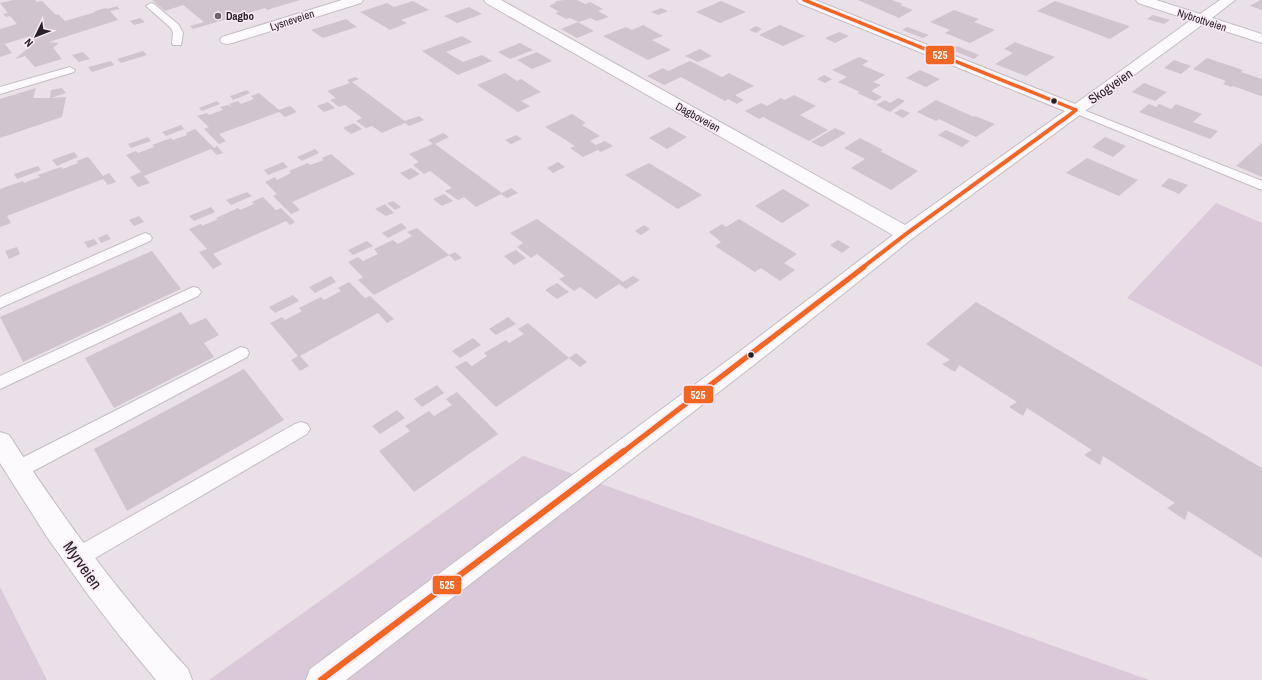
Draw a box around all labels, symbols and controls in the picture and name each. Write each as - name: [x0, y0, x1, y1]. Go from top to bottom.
- street label: Nybrottveien: [1176, 5, 1228, 35]
- street label: Lysneveien: [268, 6, 316, 34]
- place label: Dagbo: [226, 9, 255, 23]
- marker: Dagbo: [213, 11, 223, 21]
- north arrow: [16, 16, 56, 56]
- text: N: [21, 36, 36, 50]
- line badge: 525: [925, 45, 955, 65]
- text: 525: [932, 48, 948, 62]
- street label: Skogveien: [1085, 65, 1136, 108]
- unlabelled marker: [1049, 96, 1059, 106]
- street label: Dagboveien: [673, 99, 723, 135]
- unlabelled marker: [746, 350, 756, 360]
- line badge: 525: [683, 385, 714, 404]
- text: 525: [690, 388, 706, 402]
- street label: Myrveien: [59, 537, 107, 593]
- line badge: 525: [432, 575, 462, 595]
- text: 525: [439, 578, 455, 592]

